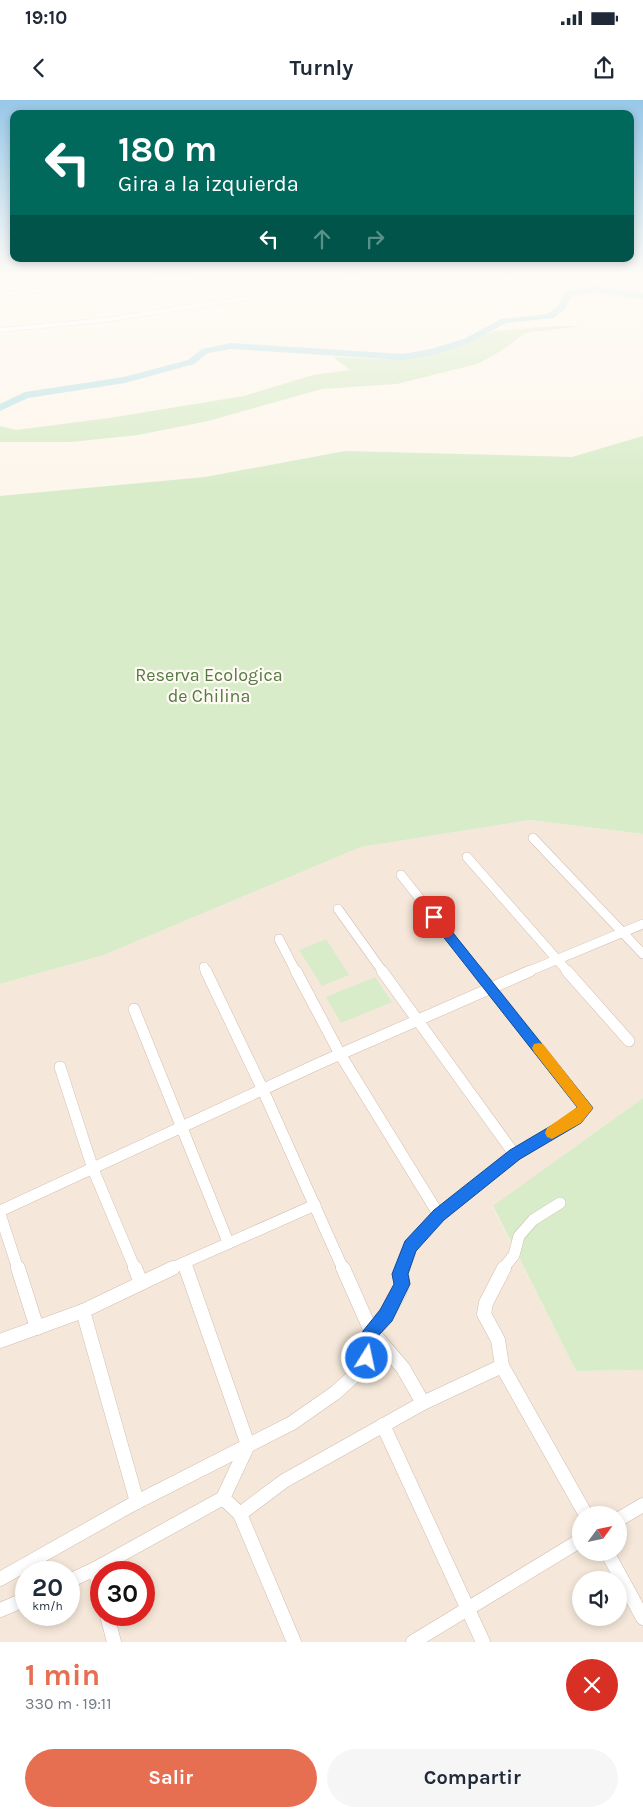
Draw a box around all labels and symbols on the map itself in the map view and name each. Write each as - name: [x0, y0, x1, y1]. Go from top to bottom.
- park label: Reserva Ecologica de Chilina: [135, 664, 283, 707]
- pin: [413, 896, 455, 938]
- position arrow: [340, 1331, 392, 1383]
- north arrow: [572, 1506, 628, 1561]
- speed limit sign: 30: [90, 1561, 155, 1626]

